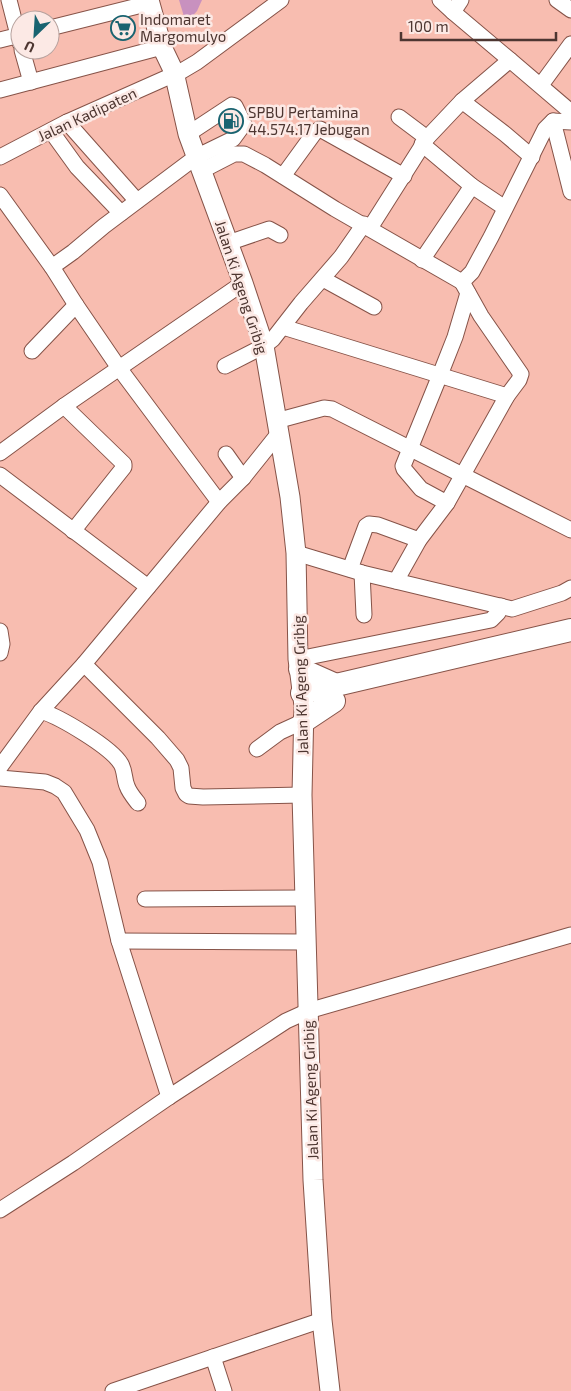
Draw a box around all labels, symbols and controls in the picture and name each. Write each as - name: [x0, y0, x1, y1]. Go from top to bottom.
- north arrow: [10, 10, 60, 60]
- place label: Indomaret Margomulyo: [140, 10, 226, 45]
- scale bar: [401, 10, 556, 42]
- supermarket icon: Indomaret Margomulyo: [110, 15, 136, 41]
- text: 100 m: [408, 17, 449, 35]
- text: U: [21, 38, 37, 57]
- street label: Jalan Kadipaten: [35, 83, 139, 145]
- place label: SPBU Pertamina 44.574.17 Jebugan: [248, 103, 370, 138]
- fuel station icon: SPBU Pertamina 44.574.17 Jebugan: [218, 108, 244, 134]
- street label: Jalan Ki Ageng Gribig: [212, 218, 272, 357]
- street label: Jalan Ki Ageng Gribig: [289, 614, 311, 755]
- street label: Jalan Ki Ageng Gribig: [299, 1019, 321, 1160]

